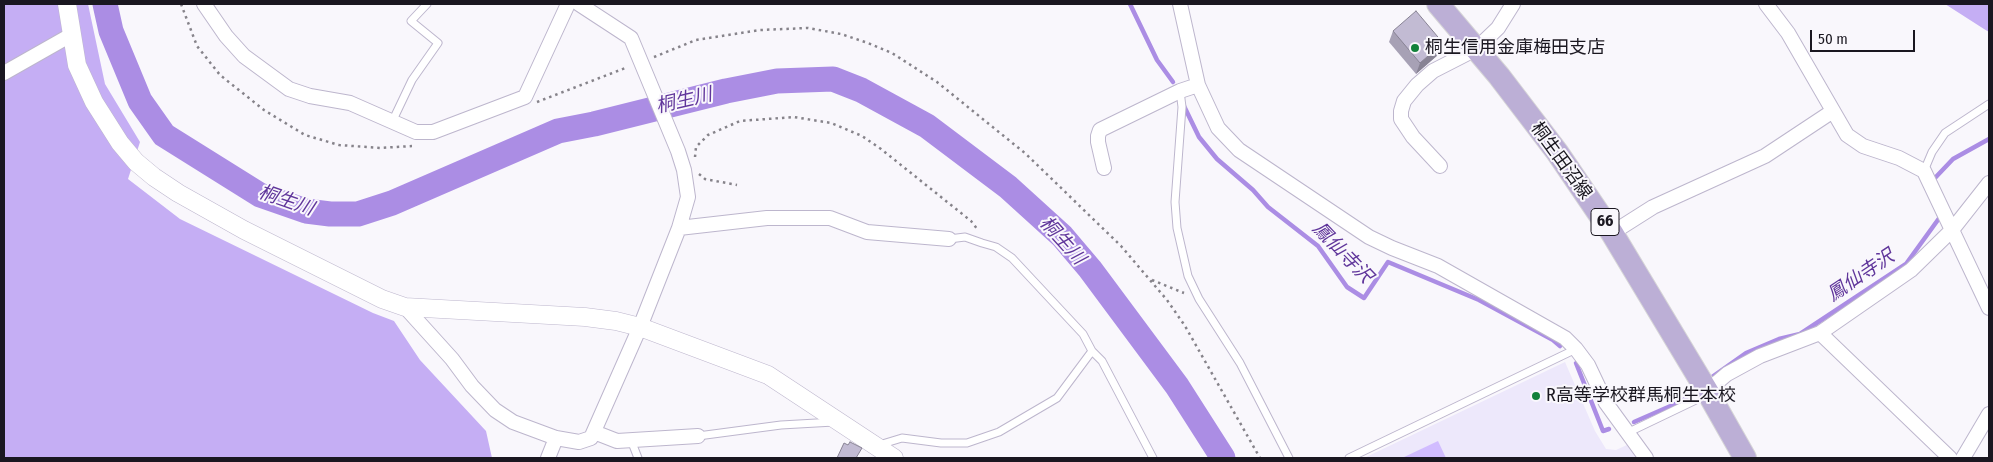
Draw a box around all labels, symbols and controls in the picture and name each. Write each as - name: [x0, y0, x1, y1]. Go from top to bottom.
- scale bar: [1813, 20, 1918, 52]
- text: 50 m: [1818, 30, 1848, 48]
- place label: 桐生信用金庫梅田支店: [1425, 37, 1605, 59]
- marker: 桐生信用金庫梅田支店: [1409, 42, 1421, 54]
- water label: 桐生川: [654, 83, 714, 119]
- street label: 桐生田沼線: [1526, 118, 1596, 204]
- water label: 桐生川: [255, 181, 317, 221]
- road number: 66: [1591, 208, 1619, 236]
- water label: 桐生川: [1034, 212, 1090, 270]
- water label: 鳳仙寺沢: [1307, 218, 1377, 288]
- water label: 鳳仙寺沢: [1823, 245, 1899, 307]
- place label: R高等学校群馬桐生本校: [1546, 385, 1736, 407]
- marker: R高等学校群馬桐生本校: [1530, 390, 1542, 402]

